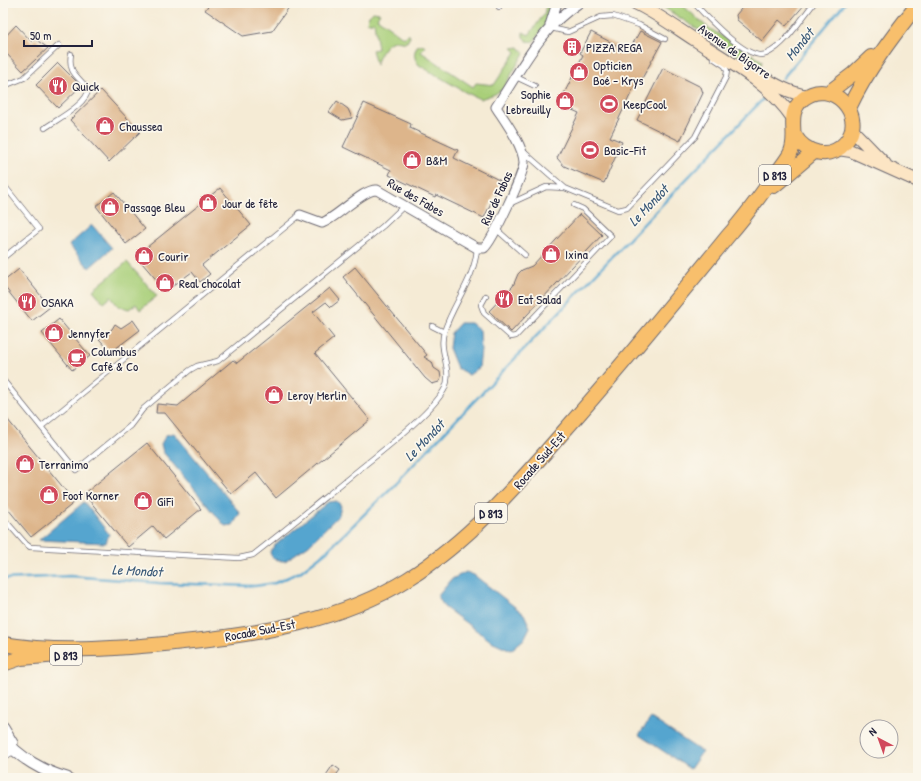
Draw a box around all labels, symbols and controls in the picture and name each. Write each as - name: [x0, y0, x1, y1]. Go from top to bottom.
- street label: Avenue de Bigorre: [695, 19, 775, 83]
- scale bar: [24, 22, 92, 48]
- water label: Mondot: [780, 22, 819, 64]
- text: 50 m: [30, 27, 51, 44]
- building icon: PIZZA REGA: [561, 36, 583, 58]
- place label: PIZZA REGA: [586, 38, 643, 56]
- place label: Opticien Boé - Krys: [593, 56, 644, 89]
- shop icon: Opticien Boé - Krys: [568, 61, 590, 83]
- restaurant icon: Quick: [47, 75, 69, 97]
- place label: Quick: [72, 77, 100, 95]
- place label: Sophie Lebreuilly: [506, 85, 551, 118]
- shop icon: Sophie Lebreuilly: [554, 90, 576, 112]
- sports icon: KeepCool: [598, 93, 620, 115]
- place label: KeepCool: [623, 95, 667, 113]
- shop icon: Chaussea: [94, 115, 116, 137]
- place label: Chaussea: [119, 117, 162, 135]
- sports icon: Basic-Fit: [579, 139, 601, 161]
- place label: Basic-Fit: [604, 141, 647, 159]
- shop icon: B&M: [401, 149, 423, 171]
- place label: B&M: [426, 151, 447, 169]
- road number: D 813: [759, 165, 791, 185]
- street label: Rue de Fabas: [476, 168, 516, 228]
- street label: Rue des Fabes: [384, 173, 448, 221]
- water label: Le Mondot: [624, 179, 674, 230]
- shop icon: Jour de fête: [197, 192, 219, 214]
- place label: Jour de fête: [222, 194, 278, 212]
- shop icon: Passage Bleu: [99, 196, 121, 218]
- place label: Passage Bleu: [124, 198, 185, 216]
- shop icon: Ixina: [540, 243, 562, 265]
- shop icon: Courir: [133, 245, 155, 267]
- place label: Ixina: [565, 245, 588, 263]
- place label: Courir: [158, 247, 189, 265]
- shop icon: Real chocolat: [154, 272, 176, 294]
- place label: Real chocolat: [179, 274, 241, 292]
- restaurant icon: Eat Salad: [493, 288, 515, 310]
- place label: Eat Salad: [518, 290, 561, 308]
- restaurant icon: OSAKA: [16, 291, 38, 313]
- place label: OSAKA: [41, 293, 74, 311]
- shop icon: Jennyfer: [43, 322, 65, 344]
- place label: Jennyfer: [68, 324, 110, 342]
- place label: Columbus Café & Co: [91, 342, 138, 375]
- cafe icon: Columbus Café & Co: [66, 347, 88, 369]
- shop icon: Leroy Merlin: [263, 384, 285, 406]
- place label: Leroy Merlin: [288, 386, 347, 404]
- water label: Le Mondot: [400, 414, 450, 465]
- street label: Rocade Sud-Est: [509, 427, 570, 493]
- shop icon: Terranimo: [14, 453, 36, 475]
- place label: Terranimo: [39, 455, 88, 473]
- shop icon: Foot Korner: [38, 484, 60, 506]
- place label: Foot Korner: [62, 486, 119, 504]
- shop icon: GiFi: [132, 490, 154, 512]
- place label: GiFi: [157, 492, 174, 510]
- road number: D 813: [475, 503, 507, 523]
- water label: Le Mondot: [111, 559, 165, 581]
- street label: Rocade Sud-Est: [223, 614, 297, 646]
- road number: D 813: [50, 645, 82, 665]
- north arrow: [859, 719, 899, 759]
- text: N: [866, 724, 879, 739]

